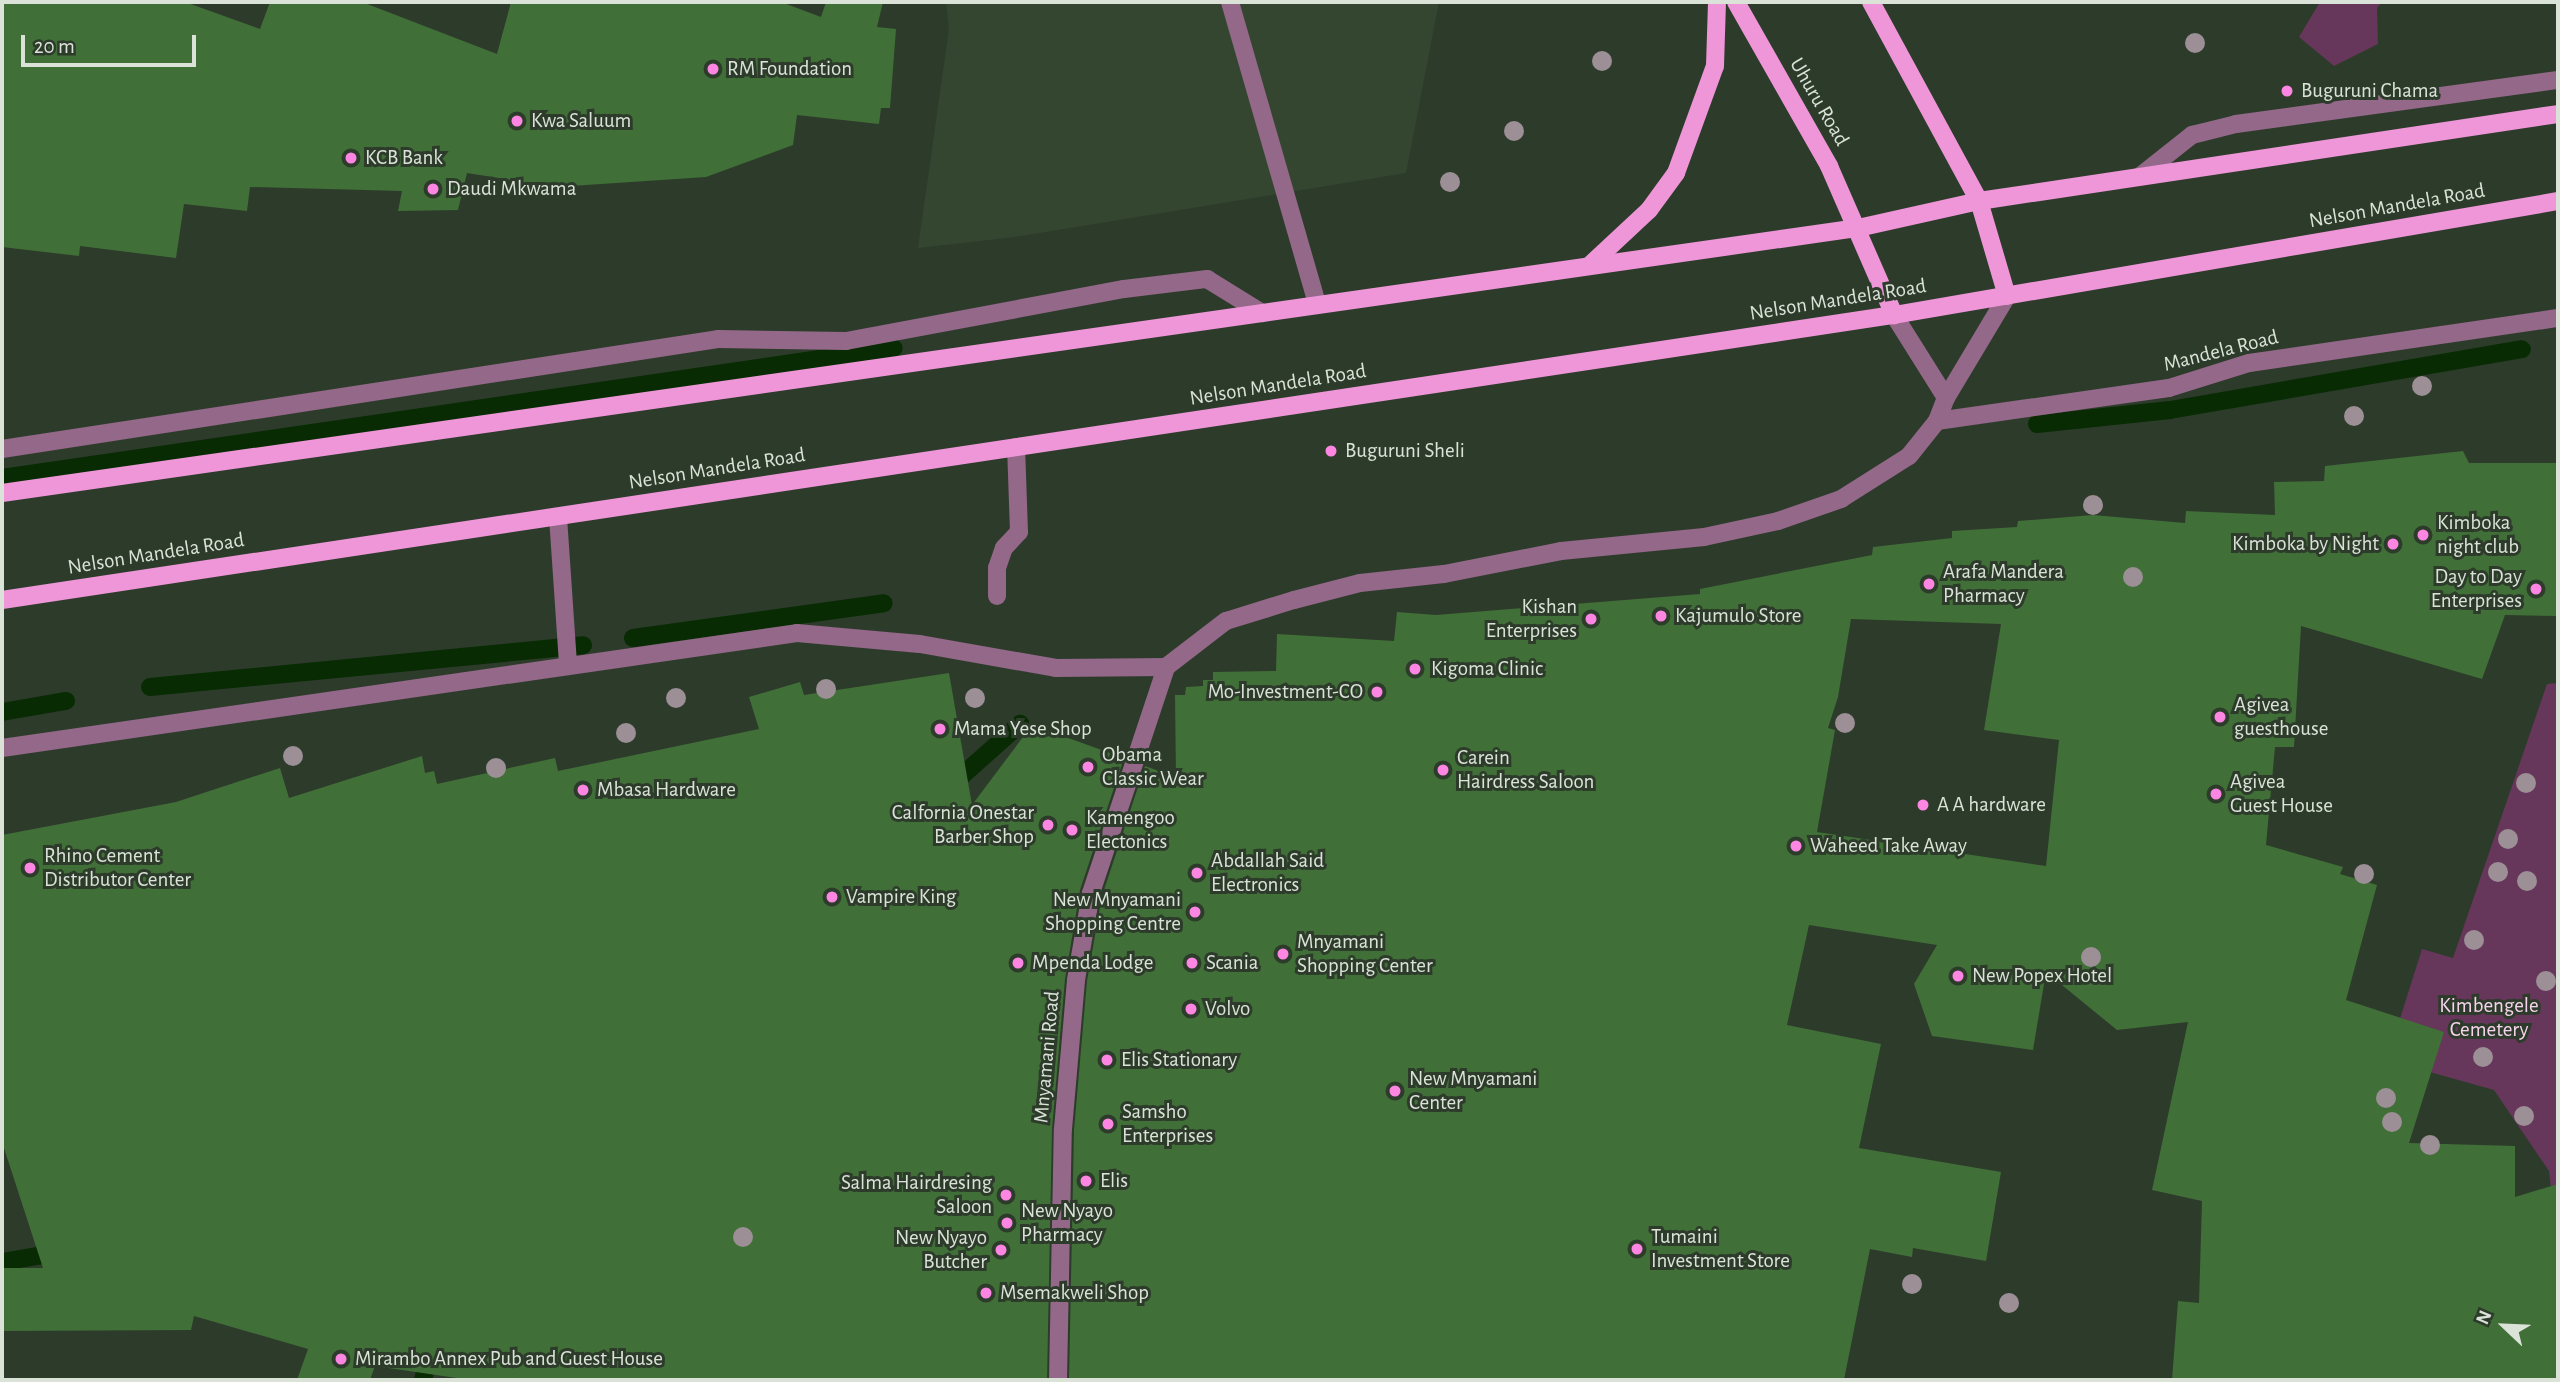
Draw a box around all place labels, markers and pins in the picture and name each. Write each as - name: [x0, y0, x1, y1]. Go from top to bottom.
- place label: RM Foundation: [727, 56, 852, 82]
- marker: RM Foundation: [705, 61, 721, 77]
- place label: Buguruni Chama: [2301, 78, 2438, 104]
- marker: Buguruni Chama: [2279, 83, 2295, 99]
- place label: Kwa Saluum: [531, 108, 631, 134]
- marker: Kwa Saluum: [509, 113, 525, 129]
- place label: KCB Bank: [365, 145, 443, 171]
- marker: KCB Bank: [343, 150, 359, 166]
- place label: Daudi Mkwama: [447, 176, 576, 202]
- marker: Daudi Mkwama: [425, 181, 441, 197]
- place label: Buguruni Sheli: [1345, 438, 1465, 464]
- marker: Buguruni Sheli: [1323, 443, 1339, 459]
- place label: Kimboka night club: [2437, 510, 2519, 560]
- marker: Kimboka night club: [2415, 527, 2431, 543]
- place label: Kimboka by Night: [2232, 531, 2379, 557]
- marker: Kimboka by Night: [2385, 536, 2401, 552]
- place label: Arafa Mandera Pharmacy: [1943, 559, 2064, 609]
- place label: Day to Day Enterprises: [2431, 564, 2522, 614]
- marker: Arafa Mandera Pharmacy: [1921, 576, 1937, 592]
- marker: Day to Day Enterprises: [2528, 581, 2544, 597]
- place label: Kishan Enterprises: [1486, 594, 1577, 644]
- place label: Kajumulo Store: [1675, 603, 1801, 629]
- marker: Kajumulo Store: [1653, 608, 1669, 624]
- marker: Kishan Enterprises: [1583, 611, 1599, 627]
- place label: Kigoma Clinic: [1431, 656, 1543, 682]
- marker: Kigoma Clinic: [1405, 659, 1425, 679]
- place label: Mo-Investment-CO: [1208, 679, 1363, 705]
- marker: Mo-Investment-CO: [1369, 684, 1385, 700]
- place label: Agivea guesthouse: [2234, 692, 2328, 742]
- marker: Agivea guesthouse: [2212, 709, 2228, 725]
- place label: Mama Yese Shop: [954, 716, 1092, 742]
- marker: Mama Yese Shop: [932, 721, 948, 737]
- place label: Obama Classic Wear: [1102, 742, 1204, 792]
- place label: Carein Hairdress Saloon: [1457, 745, 1594, 795]
- marker: Obama Classic Wear: [1080, 759, 1096, 775]
- marker: Carein Hairdress Saloon: [1435, 762, 1451, 778]
- place label: Agivea Guest House: [2230, 769, 2333, 819]
- place label: Mbasa Hardware: [597, 777, 736, 803]
- marker: Mbasa Hardware: [575, 782, 591, 798]
- marker: Agivea Guest House: [2208, 786, 2224, 802]
- place label: A A hardware: [1937, 792, 2046, 818]
- marker: A A hardware: [1915, 797, 1931, 813]
- place label: Calfornia Onestar Barber Shop: [892, 800, 1034, 850]
- place label: Kamengoo Electonics: [1086, 805, 1175, 855]
- marker: Calfornia Onestar Barber Shop: [1040, 817, 1056, 833]
- marker: Kamengoo Electonics: [1064, 822, 1080, 838]
- place label: Waheed Take Away: [1810, 833, 1967, 859]
- marker: Waheed Take Away: [1788, 838, 1804, 854]
- place label: Rhino Cement Distributor Center: [44, 843, 191, 893]
- place label: Abdallah Said Electronics: [1211, 848, 1324, 898]
- marker: Rhino Cement Distributor Center: [22, 860, 38, 876]
- marker: Abdallah Said Electronics: [1189, 865, 1205, 881]
- place label: Vampire King: [846, 884, 956, 910]
- place label: New Mnyamani Shopping Centre: [1045, 887, 1181, 937]
- marker: Vampire King: [824, 889, 840, 905]
- marker: New Mnyamani Shopping Centre: [1187, 904, 1203, 920]
- place label: Mnyamani Shopping Center: [1297, 929, 1433, 979]
- marker: Mnyamani Shopping Center: [1275, 946, 1291, 962]
- place label: Mpenda Lodge: [1032, 950, 1153, 976]
- place label: Scania: [1206, 950, 1258, 976]
- marker: Mpenda Lodge: [1010, 955, 1026, 971]
- marker: Scania: [1184, 955, 1200, 971]
- place label: New Popex Hotel: [1972, 963, 2112, 989]
- marker: New Popex Hotel: [1950, 968, 1966, 984]
- place label: Volvo: [1205, 996, 1250, 1022]
- marker: Volvo: [1183, 1001, 1199, 1017]
- place label: Elis Stationary: [1121, 1047, 1237, 1073]
- marker: Elis Stationary: [1099, 1052, 1115, 1068]
- place label: New Mnyamani Center: [1409, 1066, 1537, 1116]
- marker: New Mnyamani Center: [1387, 1083, 1403, 1099]
- place label: Samsho Enterprises: [1122, 1099, 1213, 1149]
- marker: Samsho Enterprises: [1100, 1116, 1116, 1132]
- place label: Elis: [1100, 1168, 1128, 1194]
- place label: Salma Hairdresing Saloon: [841, 1170, 992, 1220]
- marker: Elis: [1078, 1173, 1094, 1189]
- marker: Salma Hairdresing Saloon: [998, 1187, 1014, 1203]
- place label: New Nyayo Pharmacy: [1021, 1198, 1113, 1248]
- marker: New Nyayo Pharmacy: [999, 1215, 1015, 1231]
- place label: Tumaini Investment Store: [1651, 1224, 1790, 1274]
- place label: New Nyayo Butcher: [895, 1225, 987, 1275]
- marker: Tumaini Investment Store: [1629, 1241, 1645, 1257]
- marker: New Nyayo Butcher: [993, 1242, 1009, 1258]
- place label: Msemakweli Shop: [1000, 1280, 1149, 1306]
- marker: Msemakweli Shop: [978, 1285, 994, 1301]
- place label: Mirambo Annex Pub and Guest House: [355, 1346, 663, 1372]
- marker: Mirambo Annex Pub and Guest House: [333, 1351, 349, 1367]

